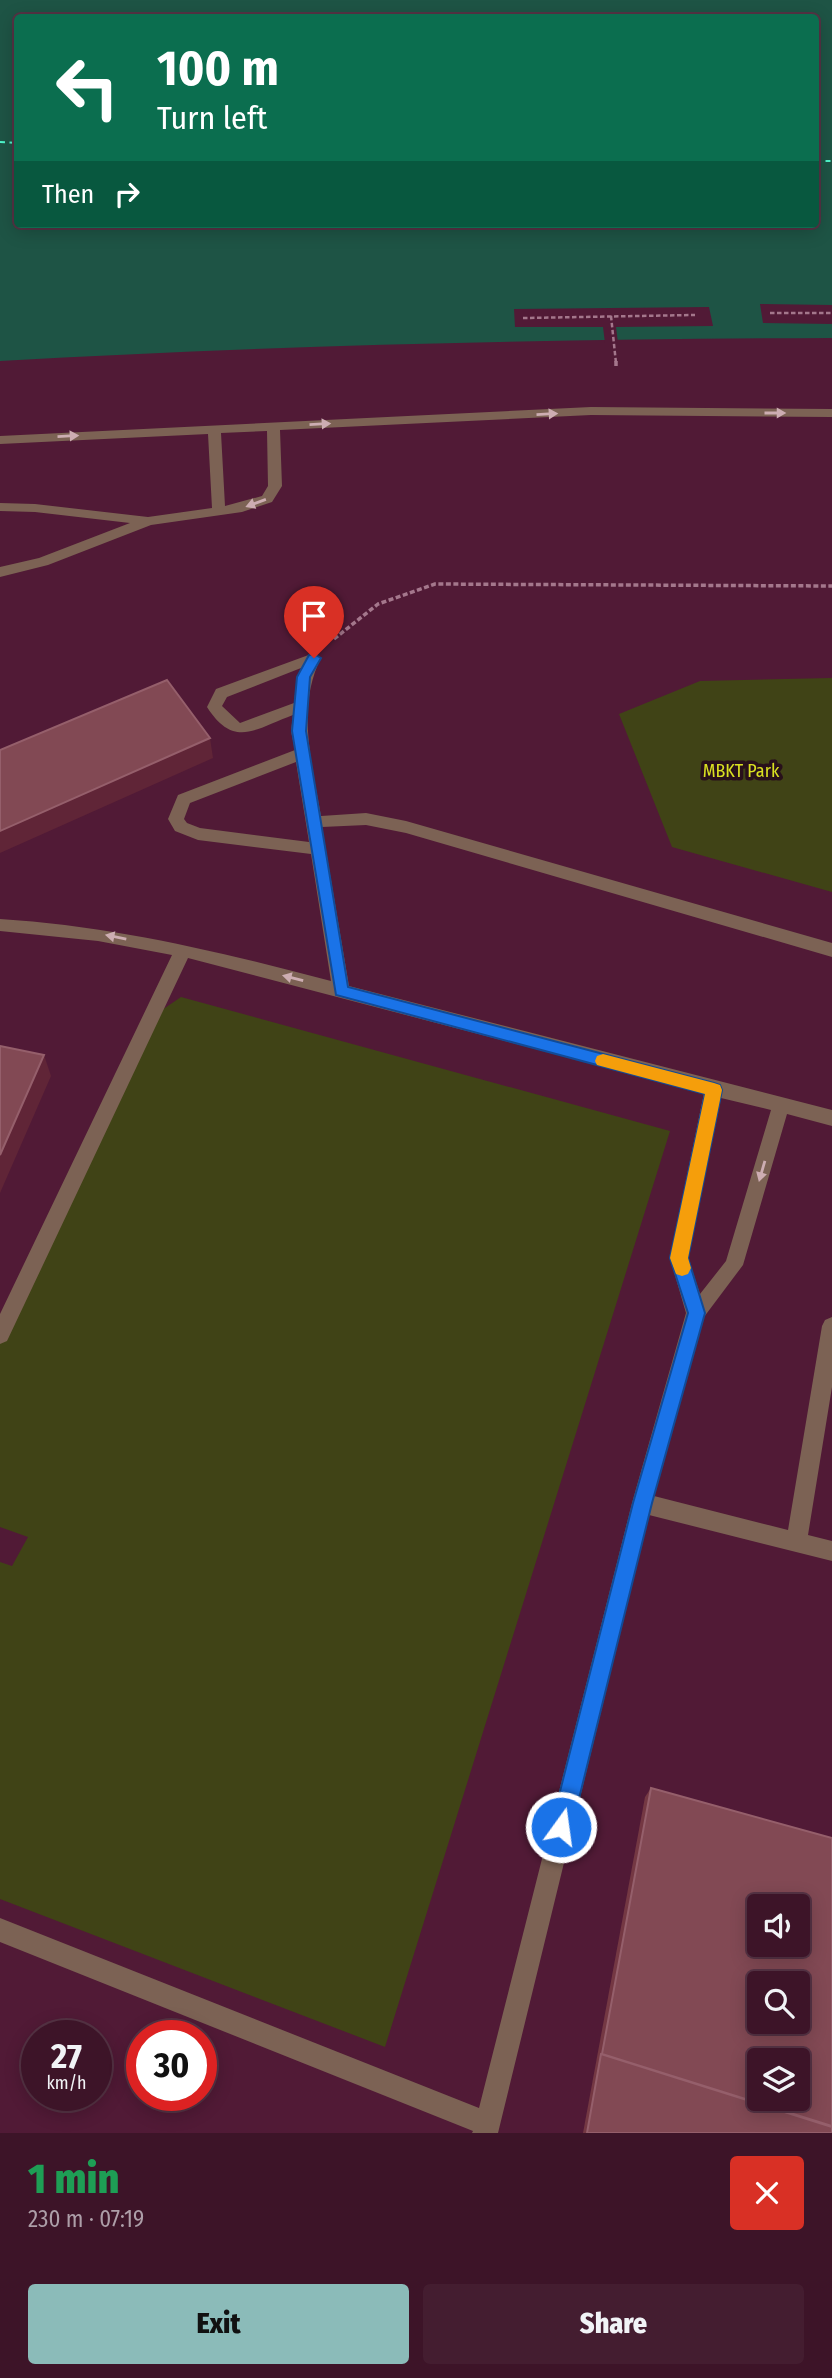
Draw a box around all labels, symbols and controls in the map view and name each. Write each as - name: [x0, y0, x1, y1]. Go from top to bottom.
- text: 100 m: [157, 39, 279, 98]
- icon: left: [42, 42, 133, 133]
- text: Turn left: [157, 99, 267, 137]
- icon: right: [108, 175, 146, 213]
- text: Then: [42, 179, 94, 210]
- one-way arrow: [764, 407, 786, 418]
- one-way arrow: [536, 408, 558, 419]
- one-way arrow: [309, 419, 331, 430]
- one-way arrow: [57, 431, 79, 442]
- one-way arrow: [245, 498, 266, 509]
- pin: [284, 586, 344, 658]
- icon: arrive: [295, 597, 333, 635]
- park label: MBKT Park: [703, 760, 780, 782]
- one-way arrow: [105, 931, 127, 942]
- one-way arrow: [282, 973, 303, 983]
- one-way arrow: [756, 1161, 766, 1182]
- position arrow: [524, 1790, 598, 1864]
- map controls: [747, 1894, 810, 2111]
- button: sound: [747, 1894, 810, 1957]
- button: search: [747, 1971, 810, 2034]
- speed limit sign: 30: [126, 2020, 217, 2111]
- text: 27: [51, 2035, 82, 2077]
- button: layers: [747, 2048, 810, 2111]
- text: km/h: [46, 2072, 87, 2094]
- text: 1 min: [28, 2154, 119, 2204]
- button: close: [730, 2156, 804, 2230]
- text: 230 m · 07:19: [28, 2205, 144, 2233]
- button: Exit: [28, 2284, 409, 2364]
- button: Share: [423, 2284, 804, 2364]

